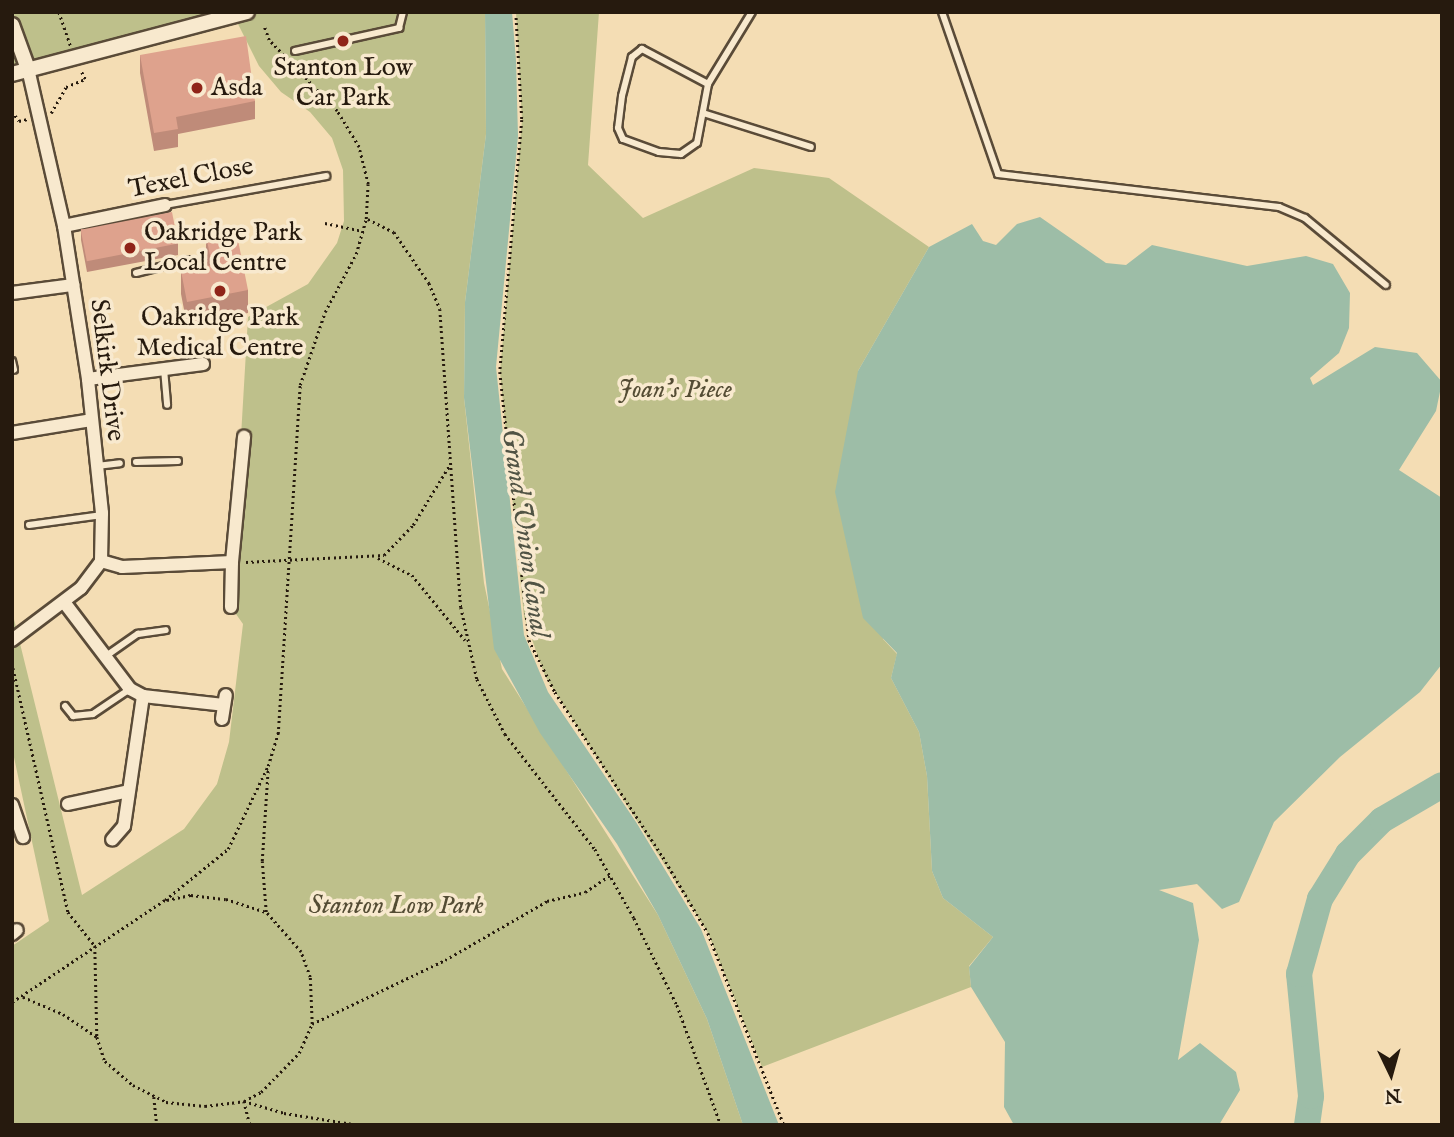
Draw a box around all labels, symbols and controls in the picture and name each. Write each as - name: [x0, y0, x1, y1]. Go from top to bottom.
- marker: Stanton Low Car Park: [335, 33, 351, 49]
- place label: Stanton Low Car Park: [273, 52, 413, 114]
- place label: Asda: [211, 72, 263, 104]
- marker: Asda: [189, 80, 205, 96]
- street label: Texel Close: [126, 151, 256, 205]
- place label: Oakridge Park Local Centre: [144, 217, 302, 278]
- marker: Oakridge Park Local Centre: [122, 240, 138, 256]
- marker: Oakridge Park Medical Centre: [212, 283, 228, 299]
- street label: Selkirk Drive: [83, 297, 131, 443]
- place label: Oakridge Park Medical Centre: [137, 302, 303, 364]
- park label: Joan's Piece: [618, 374, 732, 406]
- water label: Grand Union Canal: [493, 426, 555, 640]
- park label: Stanton Low Park: [308, 890, 484, 922]
- north arrow: [1356, 1039, 1426, 1109]
- text: N: [1384, 1082, 1402, 1108]

